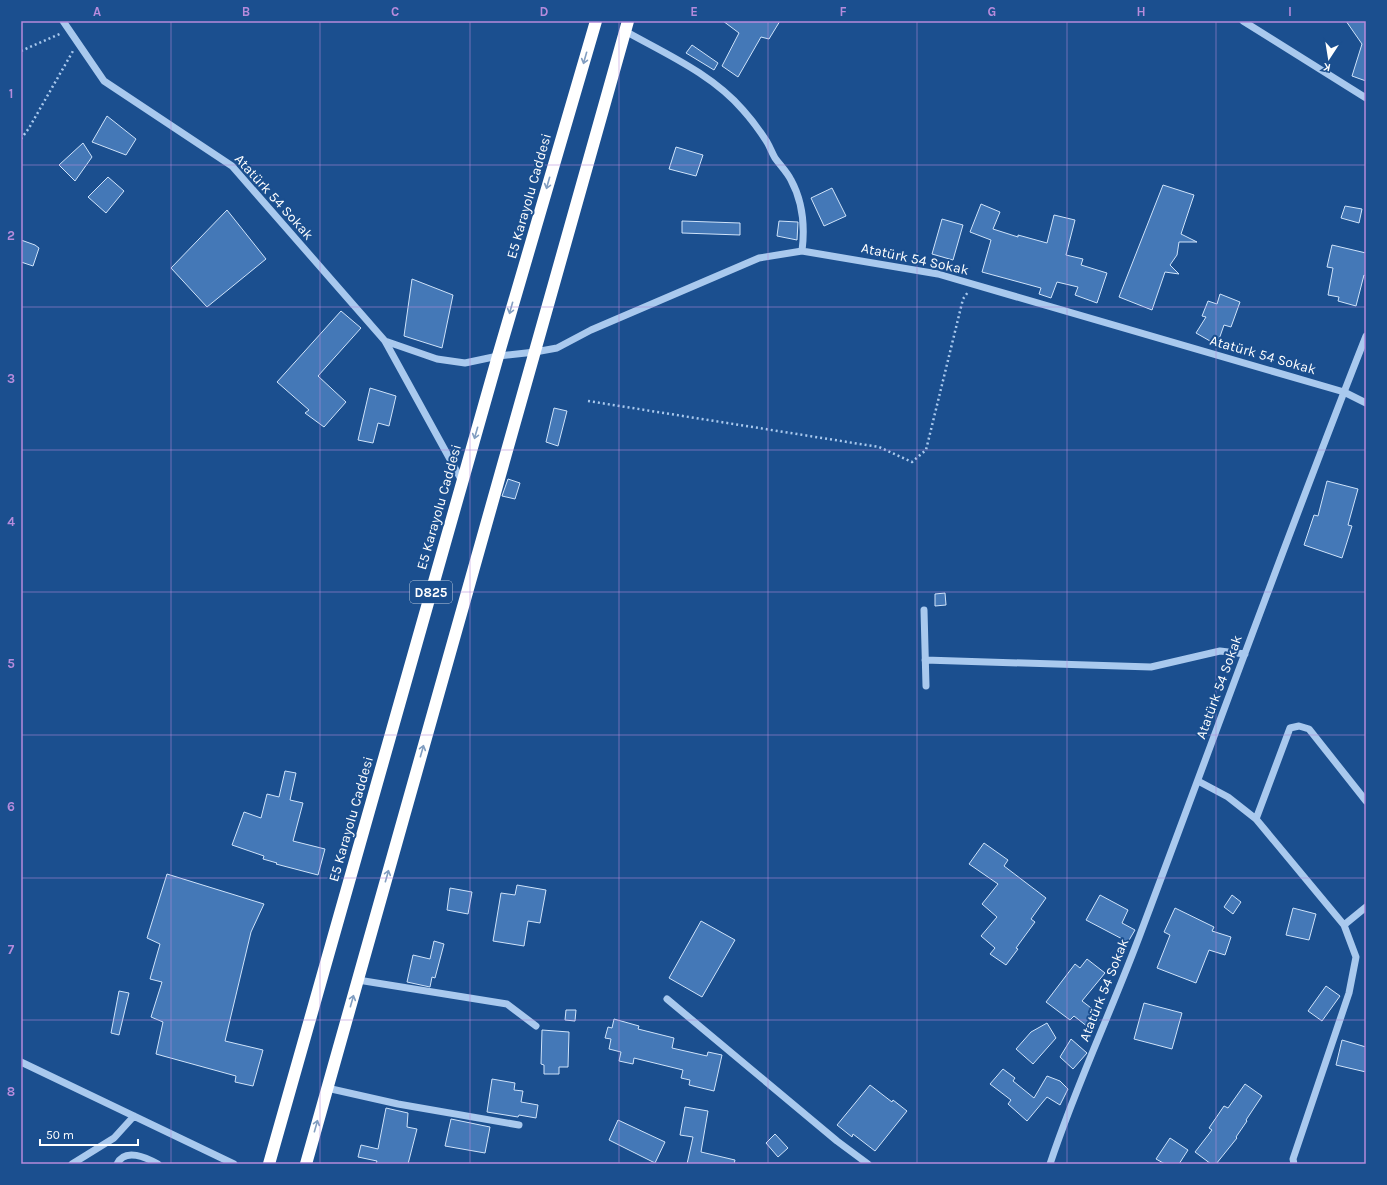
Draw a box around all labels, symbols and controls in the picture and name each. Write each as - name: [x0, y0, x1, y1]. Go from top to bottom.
- text: A: [93, 4, 101, 19]
- text: B: [242, 4, 250, 19]
- text: C: [391, 4, 399, 19]
- text: D: [540, 4, 549, 19]
- text: E: [690, 4, 698, 19]
- text: F: [839, 4, 847, 19]
- text: G: [988, 4, 996, 19]
- text: H: [1136, 4, 1146, 19]
- text: I: [1288, 4, 1292, 19]
- north arrow: [1309, 38, 1349, 78]
- one-way arrow: [581, 52, 588, 65]
- text: K: [1321, 60, 1332, 74]
- text: 1: [9, 86, 13, 101]
- street label: E5 Karayolu Caddesi: [503, 131, 555, 261]
- street label: Atatürk 54 Sokak: [231, 151, 317, 244]
- one-way arrow: [544, 176, 551, 189]
- text: 2: [7, 228, 15, 243]
- street label: Atatürk 54 Sokak: [860, 239, 971, 279]
- one-way arrow: [507, 301, 515, 314]
- street label: Atatürk 54 Sokak: [1208, 332, 1318, 378]
- text: 3: [7, 371, 15, 386]
- one-way arrow: [472, 426, 479, 439]
- street label: E5 Karayolu Caddesi: [413, 442, 465, 572]
- text: 4: [7, 514, 15, 529]
- road number: D825: [410, 581, 452, 603]
- street label: Atatürk 54 Sokak: [1192, 632, 1246, 741]
- text: 5: [7, 656, 15, 671]
- one-way arrow: [419, 745, 426, 758]
- street label: E5 Karayolu Caddesi: [325, 754, 377, 884]
- text: 6: [7, 799, 15, 814]
- one-way arrow: [384, 870, 391, 883]
- street label: Atatürk 54 Sokak: [1076, 936, 1132, 1044]
- text: 7: [8, 942, 15, 957]
- one-way arrow: [348, 995, 356, 1008]
- text: 8: [7, 1084, 15, 1099]
- one-way arrow: [313, 1120, 320, 1133]
- scale bar: [40, 1121, 138, 1147]
- text: 50 m: [46, 1128, 74, 1142]

